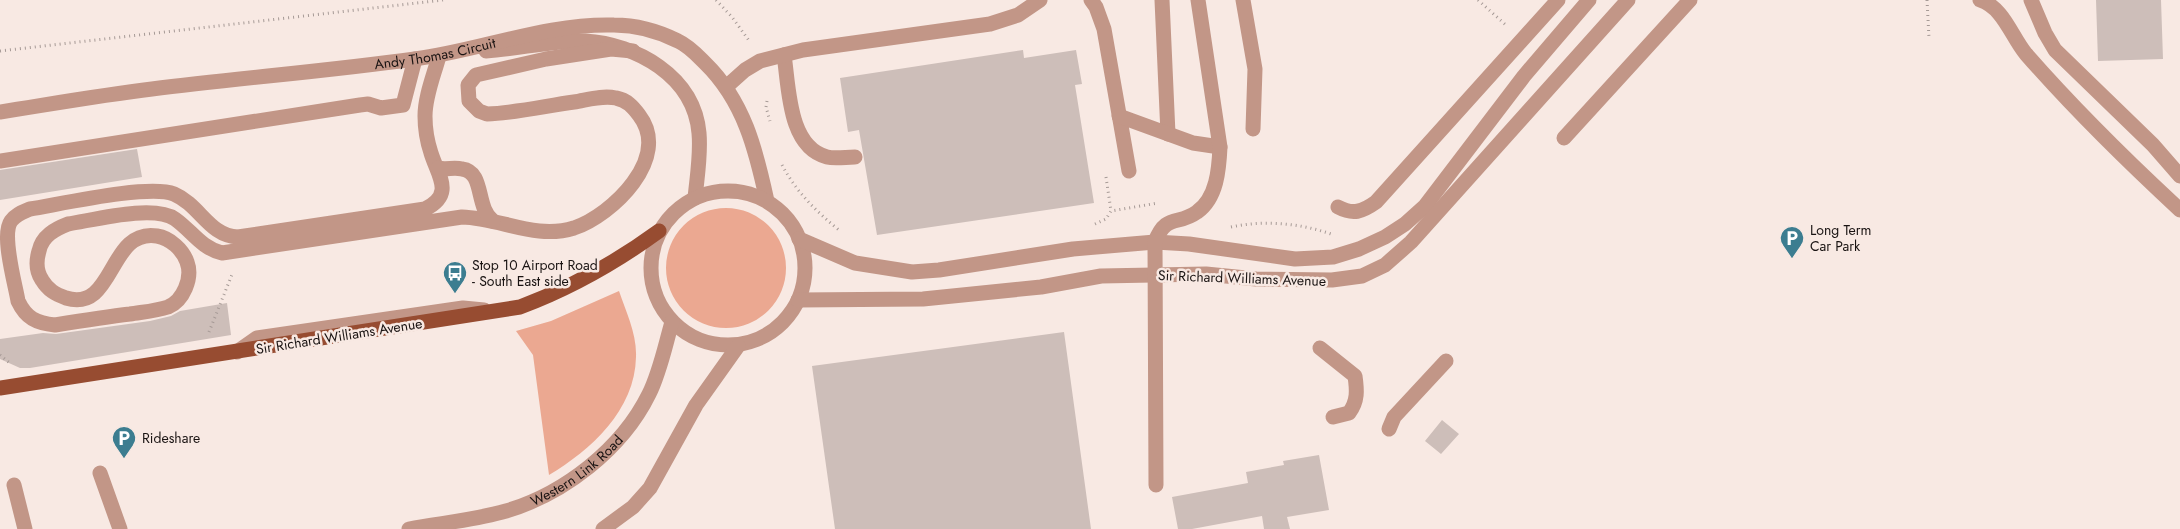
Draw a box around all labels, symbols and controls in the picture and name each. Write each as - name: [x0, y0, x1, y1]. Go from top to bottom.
- street label: Andy Thomas Circuit: [373, 32, 498, 74]
- place label: Long Term Car Park: [1810, 220, 1872, 256]
- parking icon: Long Term Car Park: [1779, 225, 1805, 259]
- place label: Stop 10 Airport Road - South East side: [472, 255, 598, 291]
- bus stop icon: Stop 10 Airport Road - South East side: [442, 260, 468, 294]
- street label: Sir Richard Williams Avenue: [1158, 265, 1326, 291]
- street label: Sir Richard Williams Avenue: [254, 313, 424, 359]
- parking icon: Rideshare: [111, 425, 137, 459]
- place label: Rideshare: [142, 428, 200, 448]
- street label: Western Link Road: [527, 430, 627, 511]

